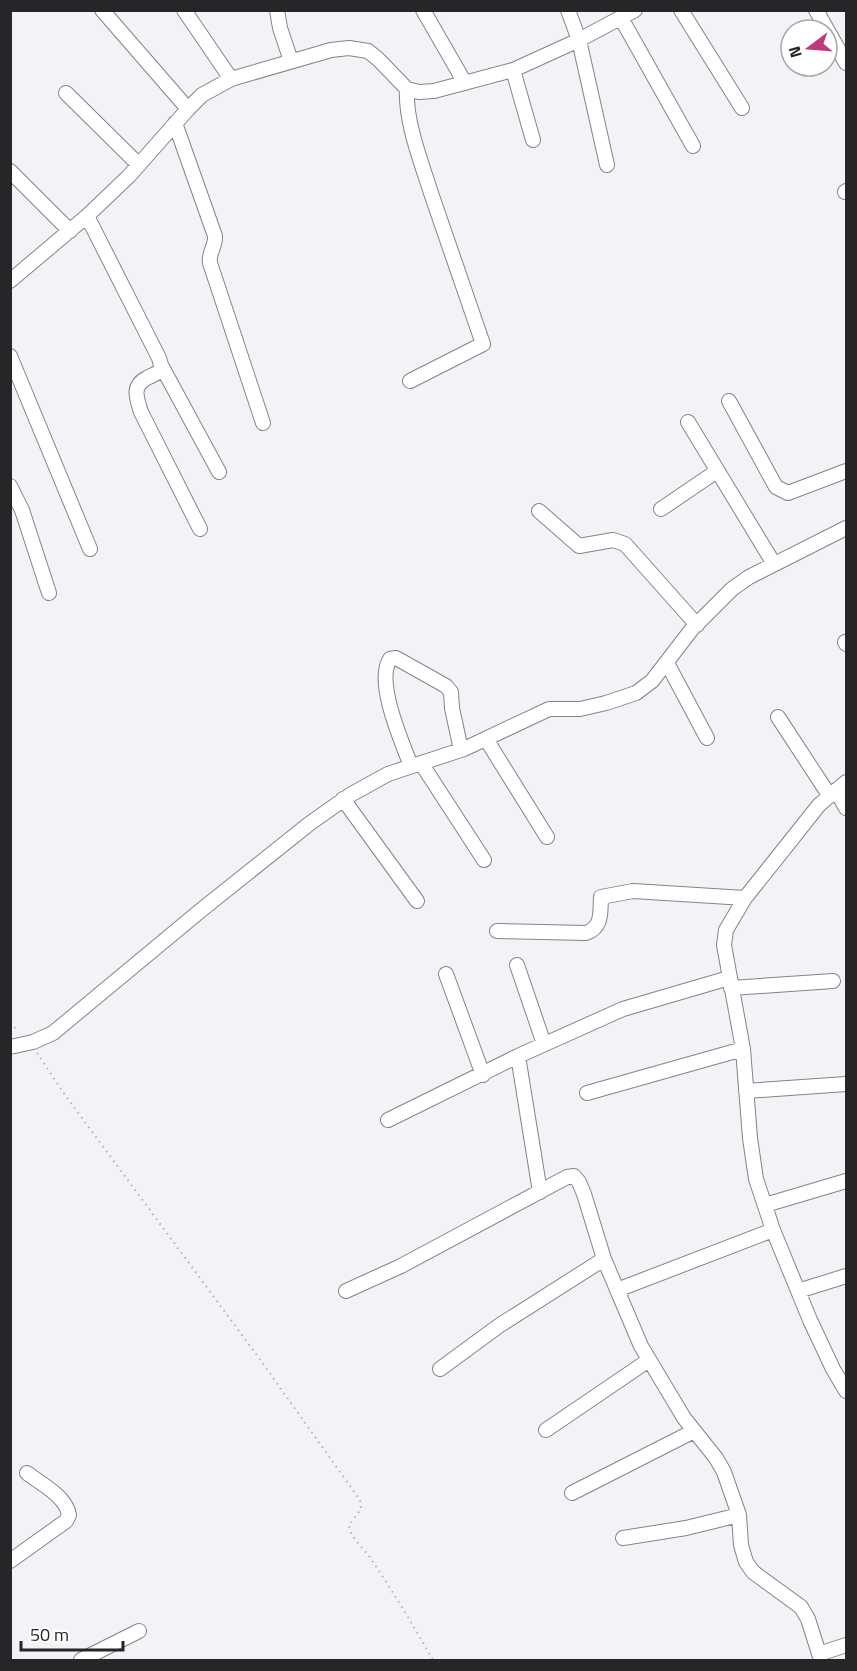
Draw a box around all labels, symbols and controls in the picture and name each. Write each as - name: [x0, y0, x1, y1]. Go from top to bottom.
- north arrow: [779, 18, 839, 78]
- text: N: [782, 43, 808, 61]
- scale bar: [21, 1614, 123, 1652]
- text: 50 m: [30, 1621, 69, 1648]

